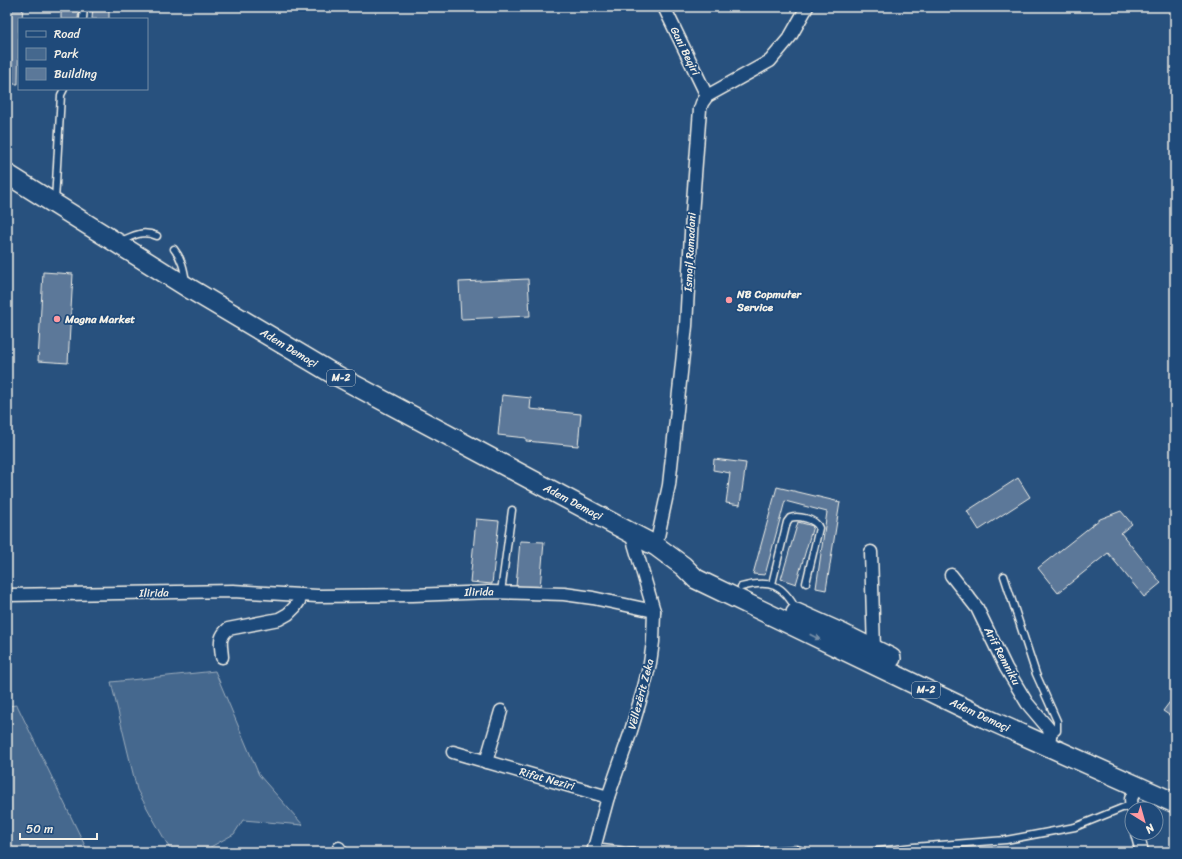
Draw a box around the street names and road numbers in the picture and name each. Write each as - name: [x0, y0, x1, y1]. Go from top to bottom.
- street label: Gani Beqiri: [665, 23, 705, 80]
- street label: Ismajl Ramadani: [678, 211, 702, 293]
- street label: Adem Demaçi: [256, 323, 322, 373]
- road number: M-2: [327, 370, 355, 386]
- street label: Adem Demaçi: [539, 478, 607, 526]
- street label: Ilirida: [463, 582, 494, 602]
- street label: Ilirida: [138, 583, 169, 603]
- street label: Arif Remniku: [978, 622, 1025, 689]
- street label: Vëllezërit Zeka: [622, 656, 660, 731]
- road number: M-2: [912, 682, 940, 698]
- street label: Adem Demaçi: [946, 692, 1014, 738]
- street label: Rifat Neziri: [517, 762, 578, 796]

